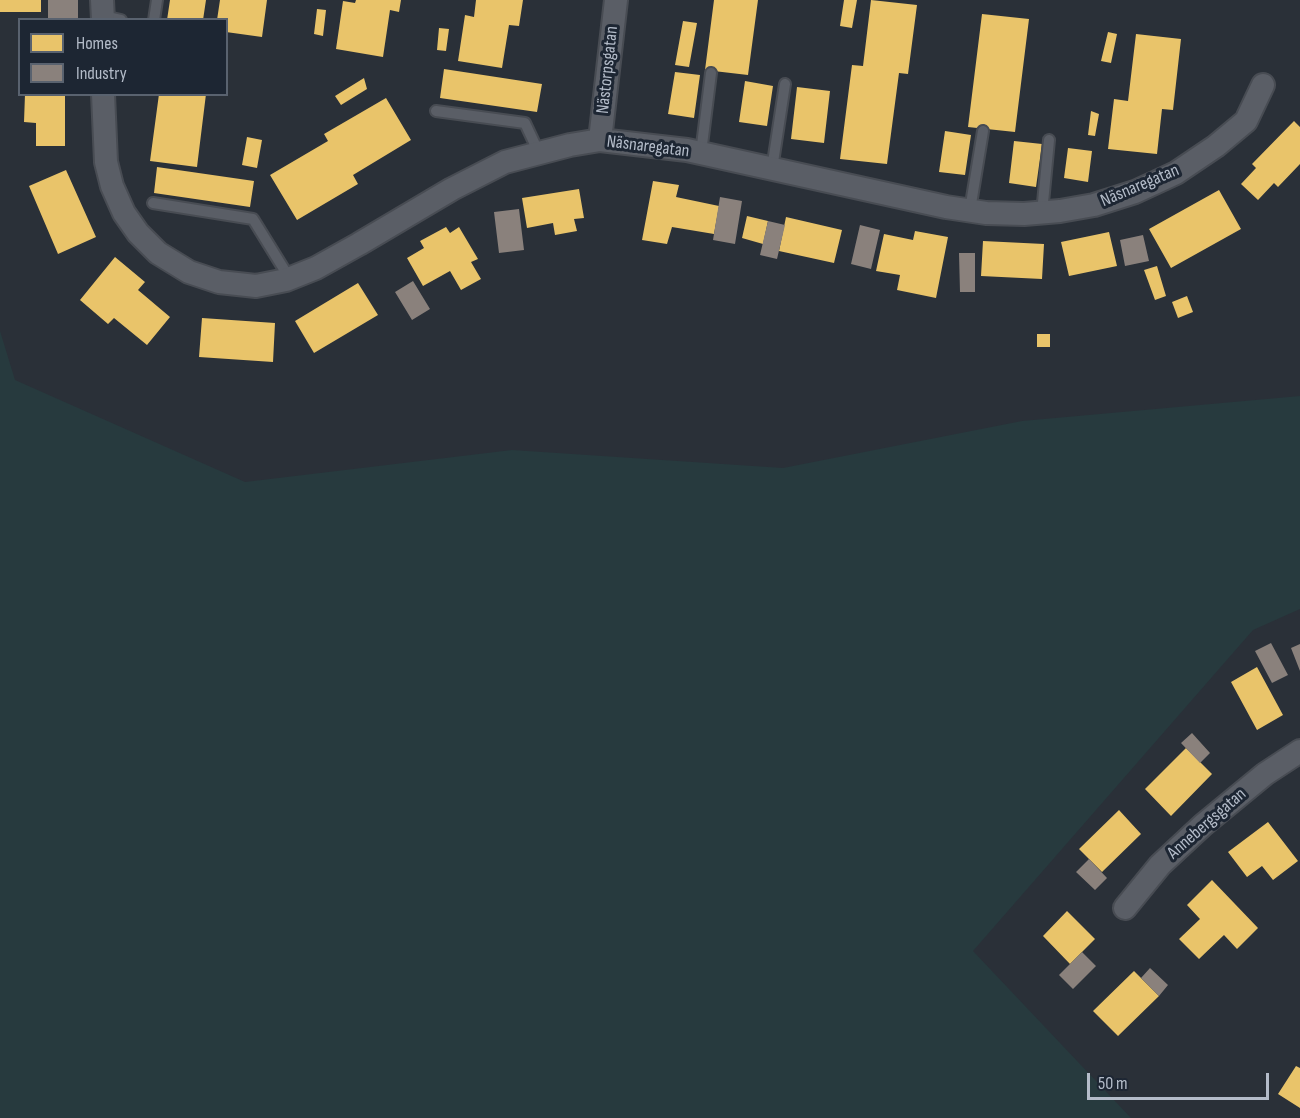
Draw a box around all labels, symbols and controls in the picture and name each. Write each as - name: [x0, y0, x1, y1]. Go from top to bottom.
- legend: [18, 18, 228, 96]
- street label: Nästorpsgatan: [593, 25, 623, 115]
- text: Homes: [76, 33, 118, 54]
- text: Industry: [76, 63, 127, 84]
- street label: Näsnaregatan: [605, 131, 691, 163]
- street label: Näsnaregatan: [1097, 160, 1183, 212]
- street label: Annebergsgatan: [1163, 784, 1251, 864]
- scale bar: [1090, 1061, 1272, 1099]
- text: 50 m: [1098, 1073, 1128, 1094]

